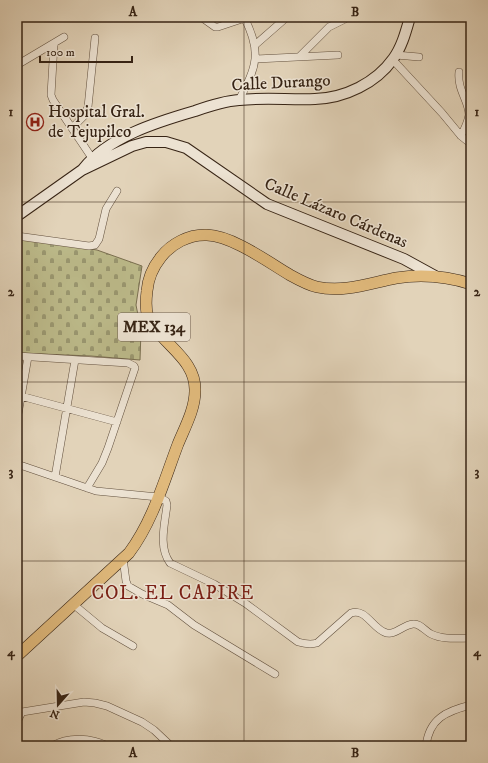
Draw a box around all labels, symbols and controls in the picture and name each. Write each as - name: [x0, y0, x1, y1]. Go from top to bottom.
- text: A: [128, 4, 138, 20]
- text: B: [351, 4, 359, 20]
- scale bar: [40, 38, 132, 64]
- text: 100 m: [46, 45, 75, 60]
- street label: Calle Durango: [231, 69, 331, 97]
- place label: Hospital Gral. de Tejupilco: [48, 101, 145, 143]
- text: 1: [9, 104, 14, 120]
- text: 1: [475, 104, 480, 120]
- hospital icon: Hospital Gral. de Tejupilco: [25, 112, 45, 132]
- street label: Calle Lázaro Cárdenas: [261, 173, 411, 253]
- text: 2: [8, 284, 15, 300]
- text: 2: [474, 284, 481, 300]
- road number: MEX 134: [118, 313, 190, 341]
- text: 3: [9, 464, 14, 480]
- text: 3: [475, 464, 480, 480]
- district label: COL. EL CAPIRE: [91, 582, 255, 605]
- text: 4: [6, 644, 15, 661]
- text: 4: [472, 644, 481, 661]
- north arrow: [38, 685, 78, 725]
- text: N: [48, 705, 62, 722]
- text: A: [128, 745, 138, 761]
- text: B: [351, 745, 359, 761]

